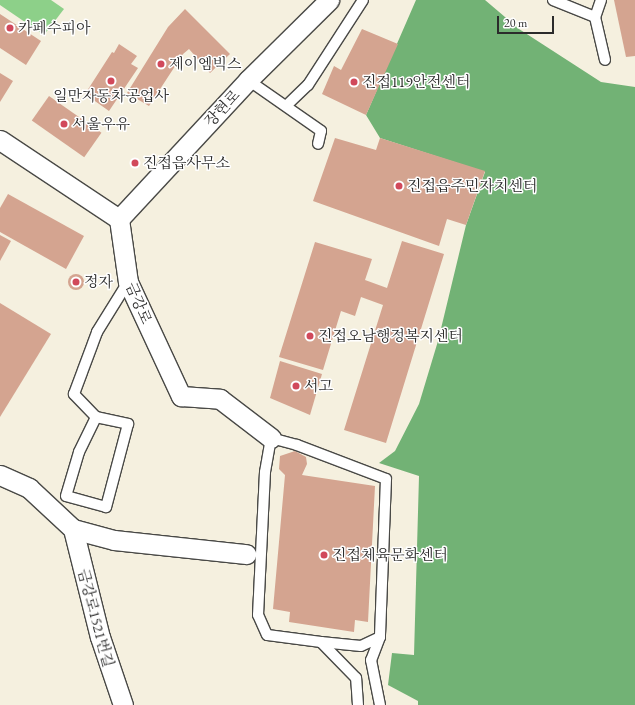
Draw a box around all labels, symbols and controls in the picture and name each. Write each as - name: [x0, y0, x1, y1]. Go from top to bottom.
- scale bar: [499, 8, 556, 34]
- text: 20 m: [504, 15, 527, 31]
- place label: 카페수피아: [18, 19, 90, 37]
- marker: 카페수피아: [5, 23, 15, 33]
- place label: 제이엠빅스: [169, 55, 241, 73]
- marker: 제이엠빅스: [156, 59, 166, 69]
- place label: 진접119안전센터: [362, 73, 471, 91]
- marker: 일만자동차공업사: [106, 76, 116, 86]
- marker: 진접119안전센터: [349, 77, 359, 87]
- street label: 장현로: [201, 86, 243, 130]
- place label: 일만자동차공업사: [53, 87, 169, 105]
- place label: 서울우유: [72, 115, 130, 133]
- marker: 서울우유: [59, 119, 69, 129]
- place label: 진접읍사무소: [143, 154, 230, 172]
- marker: 진접읍사무소: [130, 158, 140, 168]
- place label: 진접읍주민자치센터: [407, 177, 537, 195]
- marker: 진접읍주민자치센터: [394, 181, 404, 191]
- place label: 정자: [84, 273, 113, 291]
- marker: 정자: [71, 277, 81, 287]
- street label: 금강로: [122, 279, 156, 327]
- place label: 진접오남행정복지센터: [318, 327, 463, 345]
- marker: 진접오남행정복지센터: [305, 331, 315, 341]
- place label: 서고: [304, 377, 333, 395]
- marker: 서고: [291, 381, 301, 391]
- place label: 진접체육문화센터: [332, 546, 448, 564]
- marker: 진접체육문화센터: [319, 550, 329, 560]
- street label: 금강로1521번길: [74, 567, 118, 669]

